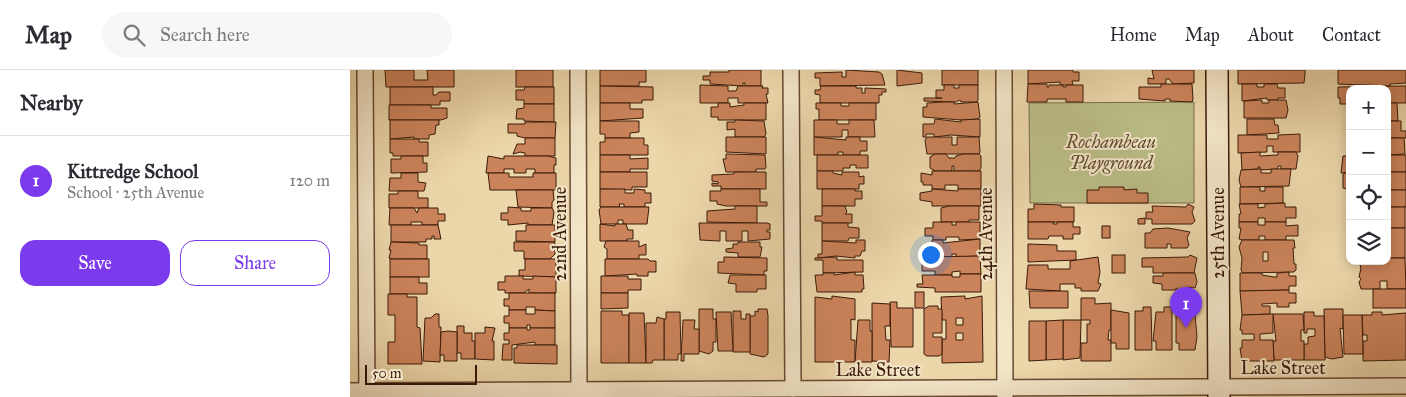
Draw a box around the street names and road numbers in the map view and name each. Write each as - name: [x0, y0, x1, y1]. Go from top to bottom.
- street label: 22nd Avenue: [549, 187, 571, 281]
- street label: 24th Avenue: [975, 187, 997, 281]
- street label: 25th Avenue: [1207, 187, 1229, 279]
- street label: Lake Street: [1240, 357, 1326, 379]
- street label: Lake Street: [835, 359, 921, 381]

